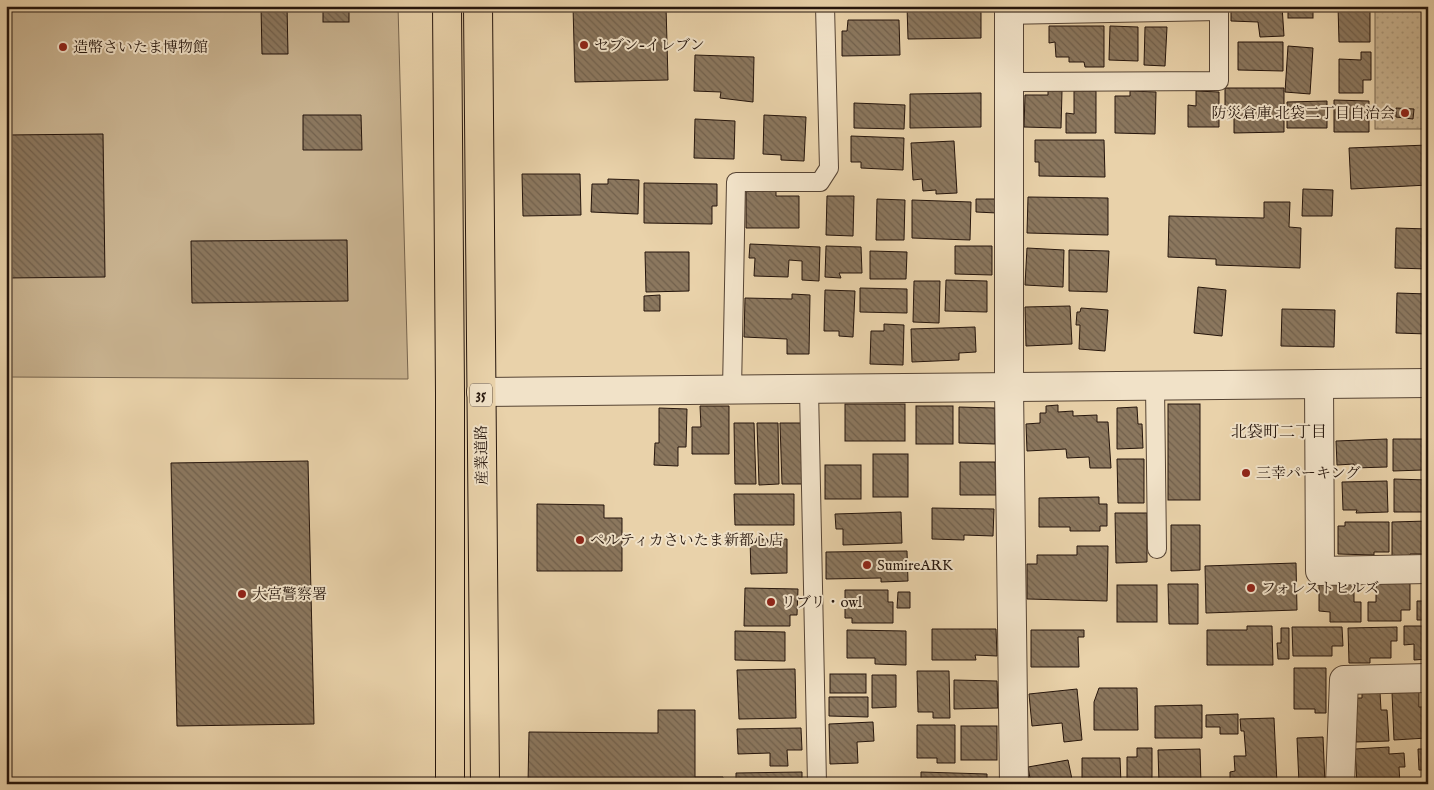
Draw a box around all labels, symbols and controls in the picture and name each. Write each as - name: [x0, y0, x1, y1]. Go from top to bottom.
- place label: セブン-イレブン: [594, 36, 705, 55]
- place label: 造幣さいたま博物館: [73, 38, 208, 57]
- marker: セブン-イレブン: [578, 39, 590, 51]
- marker: 造幣さいたま博物館: [57, 41, 69, 53]
- place label: 防災倉庫 北袋二丁目自治会: [1212, 104, 1395, 123]
- marker: 防災倉庫 北袋二丁目自治会: [1399, 107, 1411, 119]
- road number: 35: [470, 384, 492, 406]
- district label: 北袋町二丁目: [1231, 423, 1327, 443]
- street label: 産業道路: [472, 425, 492, 485]
- place label: 三幸パーキング: [1256, 464, 1361, 483]
- marker: 三幸パーキング: [1240, 467, 1252, 479]
- place label: ペルティカさいたま新都心店: [590, 531, 784, 550]
- marker: ペルティカさいたま新都心店: [574, 534, 586, 546]
- place label: SumireARK: [877, 556, 953, 575]
- marker: SumireARK: [861, 559, 873, 571]
- place label: フォレストヒルズ: [1261, 579, 1379, 598]
- marker: フォレストヒルズ: [1245, 582, 1257, 594]
- place label: 大宮警察署: [252, 585, 327, 604]
- marker: 大宮警察署: [236, 588, 248, 600]
- place label: リブリ・owl: [781, 593, 863, 612]
- marker: リブリ・owl: [765, 596, 777, 608]

